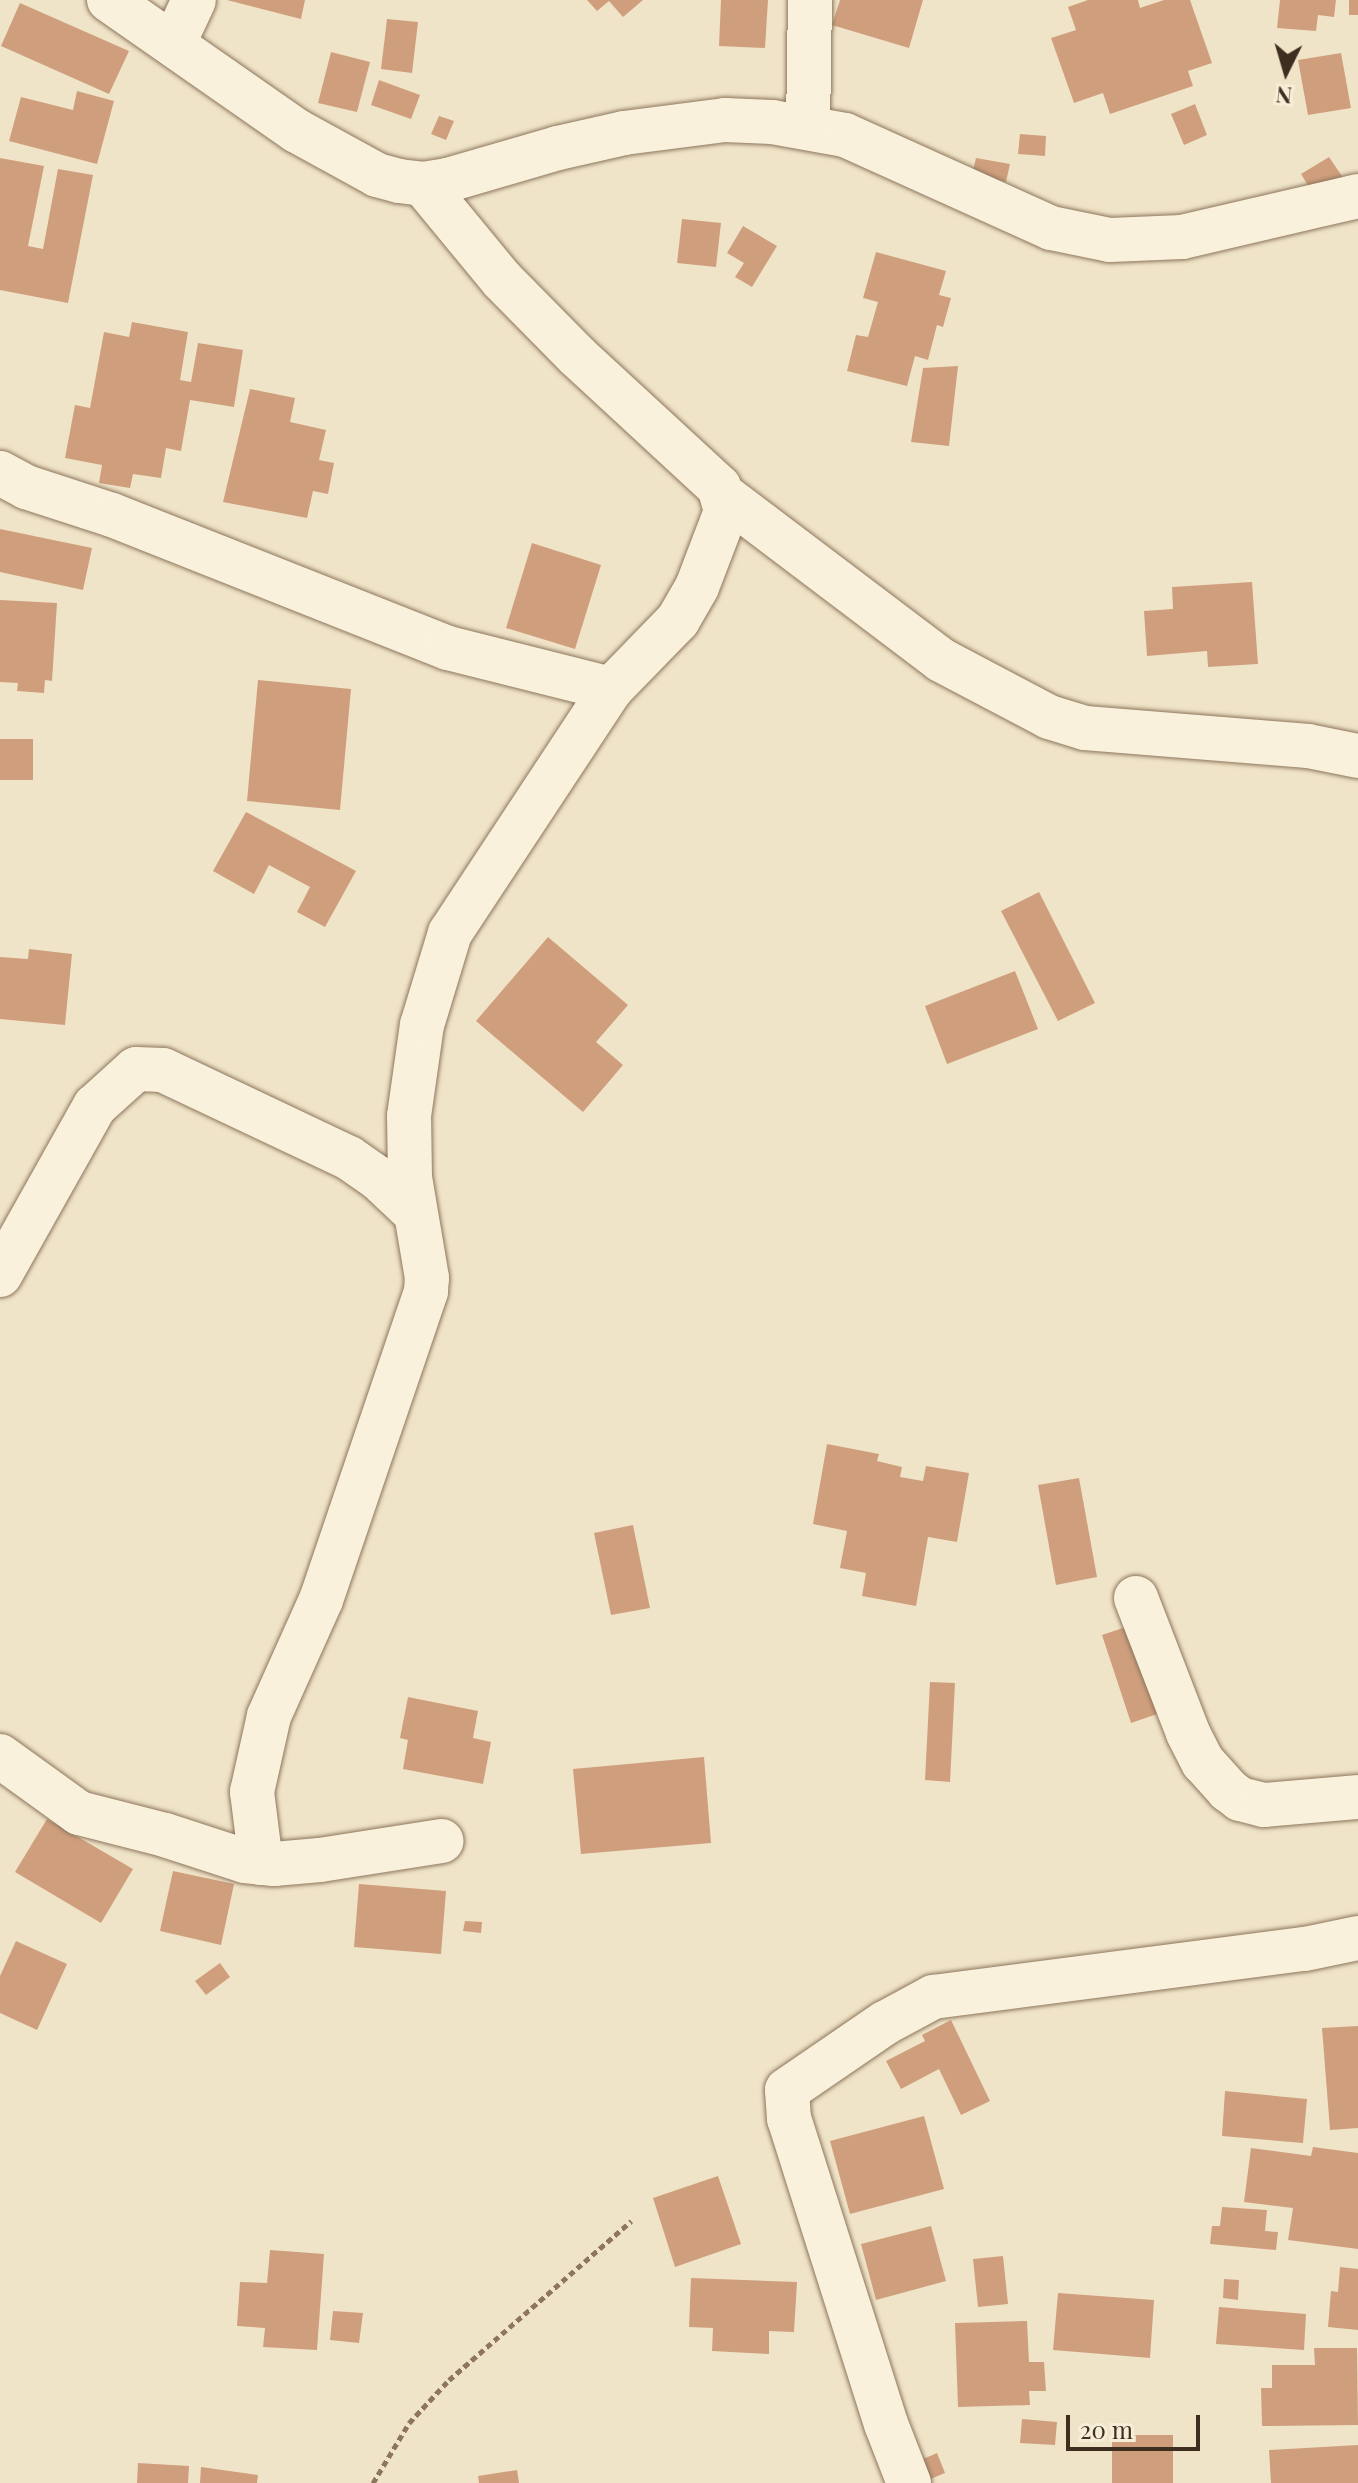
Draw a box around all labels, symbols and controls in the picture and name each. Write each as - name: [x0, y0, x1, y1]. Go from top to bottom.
- north arrow: [1246, 32, 1326, 112]
- text: N: [1275, 80, 1293, 112]
- scale bar: [1070, 2399, 1204, 2449]
- text: 20 m: [1080, 2413, 1133, 2445]

